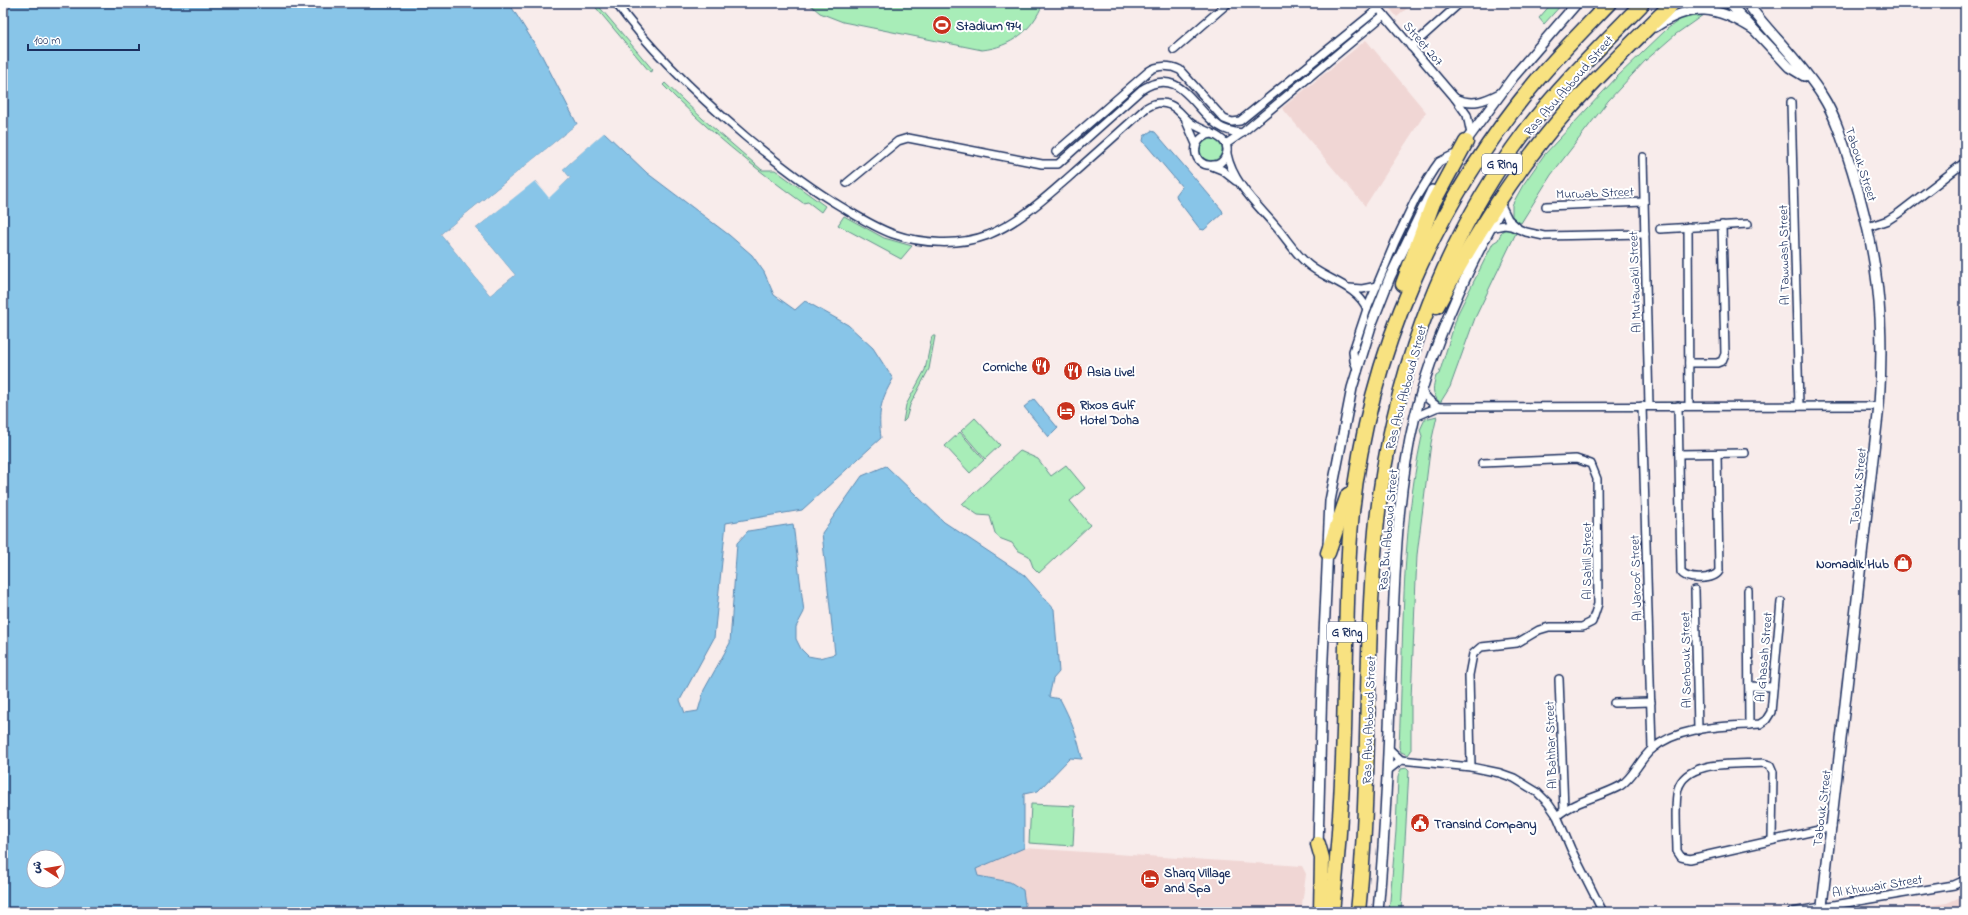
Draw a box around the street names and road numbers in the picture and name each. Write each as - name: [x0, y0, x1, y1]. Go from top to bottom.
- street label: Street 207: [1398, 18, 1448, 71]
- street label: Ras Abu Abboud Street: [1520, 31, 1619, 141]
- street label: Tabouk Street: [1840, 125, 1882, 205]
- road number: G Ring: [1482, 154, 1522, 174]
- street label: Murwab Street: [1556, 183, 1635, 204]
- street label: Al Tawwash Street: [1774, 204, 1795, 306]
- street label: Al Mutawakil Street: [1624, 230, 1647, 333]
- street label: Ras Abu Abboud Street: [1381, 322, 1432, 452]
- street label: Tabouk Street: [1845, 446, 1872, 526]
- street label: Ras Bu Abboud Street: [1374, 468, 1403, 592]
- street label: Al Sahill Street: [1578, 522, 1597, 600]
- street label: Al Jaroof Street: [1625, 534, 1648, 621]
- street label: Al Senbouk Street: [1676, 611, 1697, 709]
- street label: Al Ghasah Street: [1751, 611, 1778, 703]
- road number: G Ring: [1327, 622, 1367, 642]
- street label: Ras Abu Abboud Street: [1358, 655, 1381, 785]
- street label: Al Bahhar Street: [1540, 700, 1563, 790]
- street label: Tabouk Street: [1808, 768, 1837, 848]
- street label: Al Khuwair Street: [1831, 870, 1924, 903]

